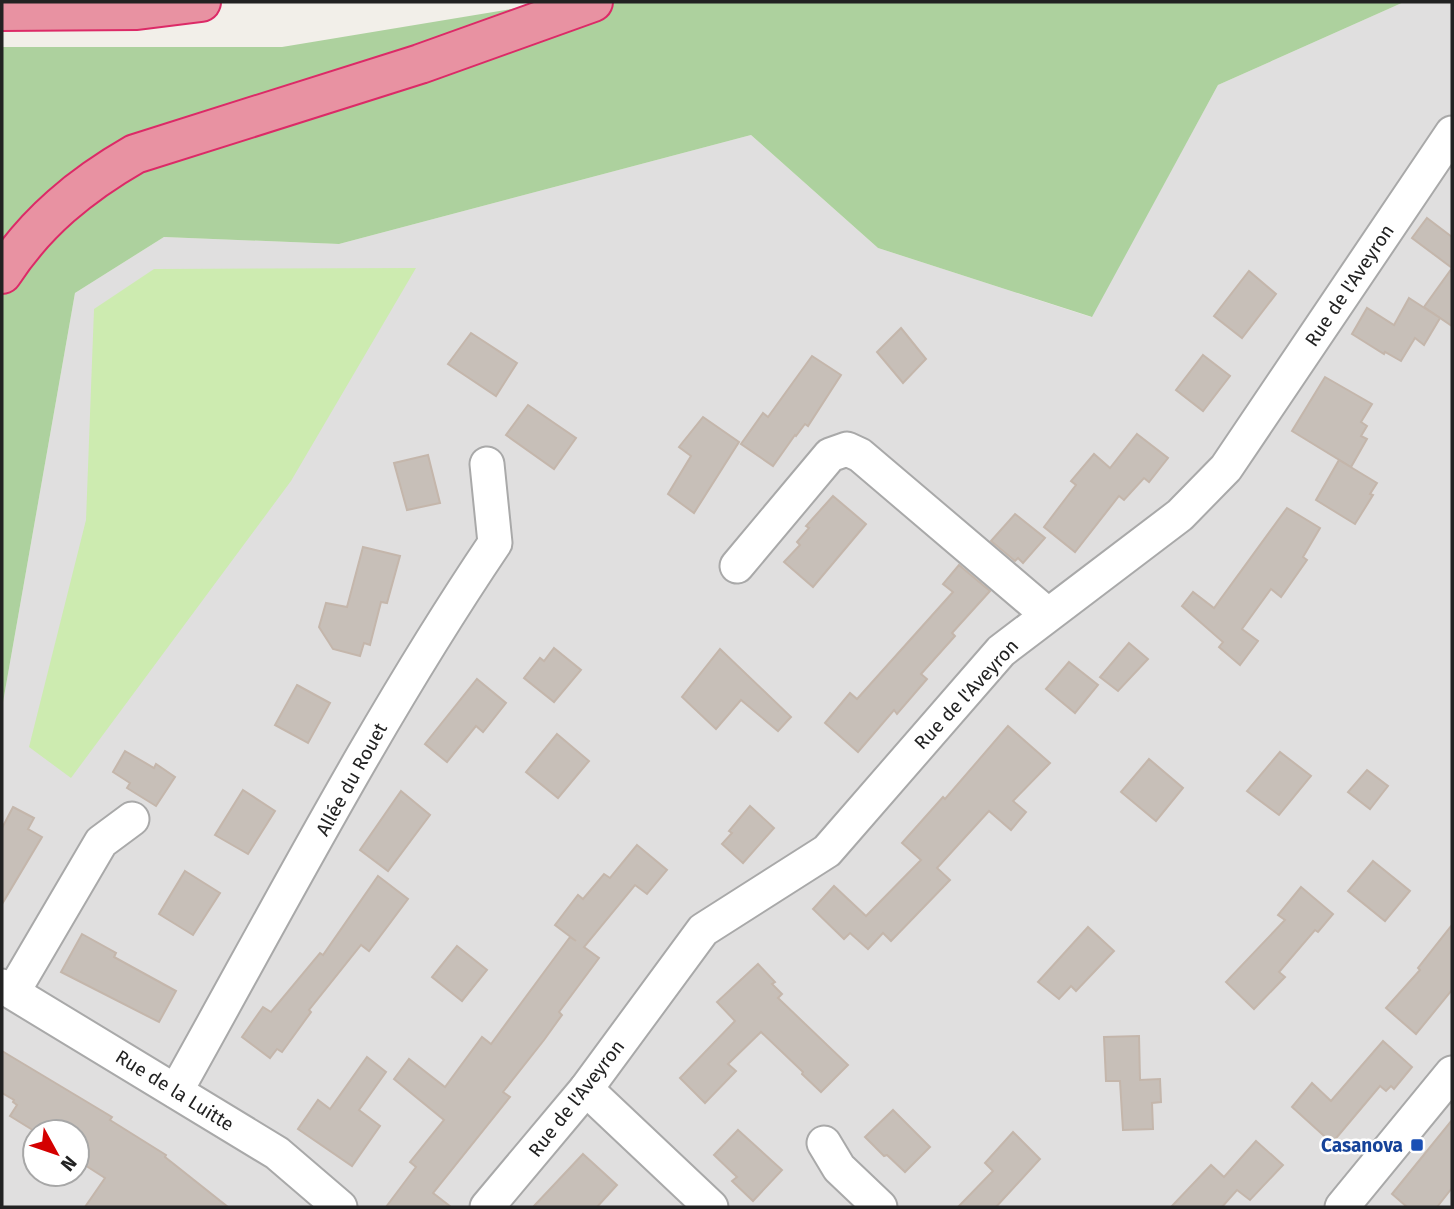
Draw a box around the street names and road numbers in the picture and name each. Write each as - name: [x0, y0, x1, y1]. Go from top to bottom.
- street label: Rue de l'Aveyron: [1300, 220, 1399, 351]
- street label: Rue de l'Aveyron: [909, 634, 1023, 754]
- street label: Allée du Rouet: [311, 719, 392, 840]
- street label: Rue de l'Aveyron: [524, 1035, 629, 1161]
- street label: Rue de la Luitte: [111, 1045, 238, 1136]

